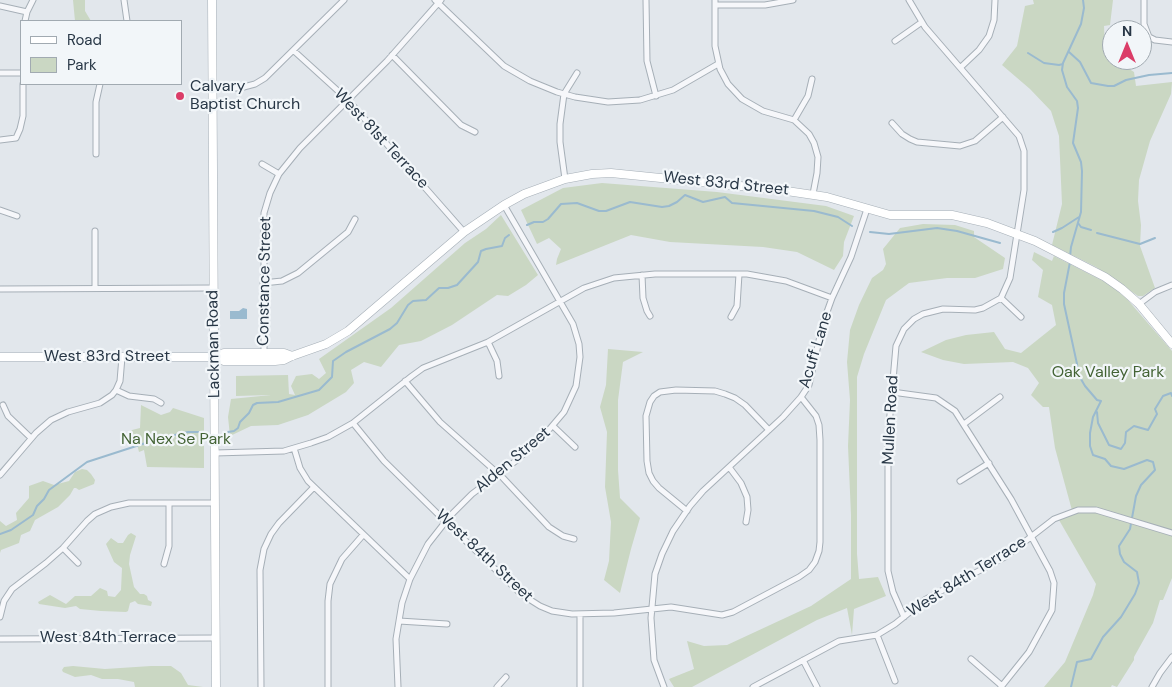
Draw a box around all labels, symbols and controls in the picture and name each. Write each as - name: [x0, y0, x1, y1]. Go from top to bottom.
- legend: [20, 20, 182, 85]
- north arrow: [1102, 20, 1152, 70]
- text: N: [1122, 22, 1132, 40]
- text: Road: [67, 30, 102, 50]
- text: Park: [67, 55, 97, 75]
- place label: Calvary Baptist Church: [190, 77, 300, 115]
- street label: West 81st Terrace: [330, 85, 432, 193]
- marker: Calvary Baptist Church: [174, 90, 186, 102]
- street label: West 83rd Street: [662, 168, 790, 200]
- street label: Constance Street: [254, 216, 276, 346]
- street label: Lackman Road: [203, 290, 225, 398]
- street label: Acuff Lane: [795, 309, 837, 391]
- street label: West 83rd Street: [44, 347, 170, 367]
- park label: Oak Valley Park: [1052, 363, 1164, 383]
- street label: Mullen Road: [879, 375, 903, 465]
- street label: Alden Street: [472, 423, 554, 497]
- park label: Na Nex Se Park: [121, 430, 231, 450]
- street label: West 84th Street: [431, 506, 537, 606]
- street label: West 84th Terrace: [904, 533, 1030, 621]
- street label: West 84th Terrace: [40, 628, 176, 648]

